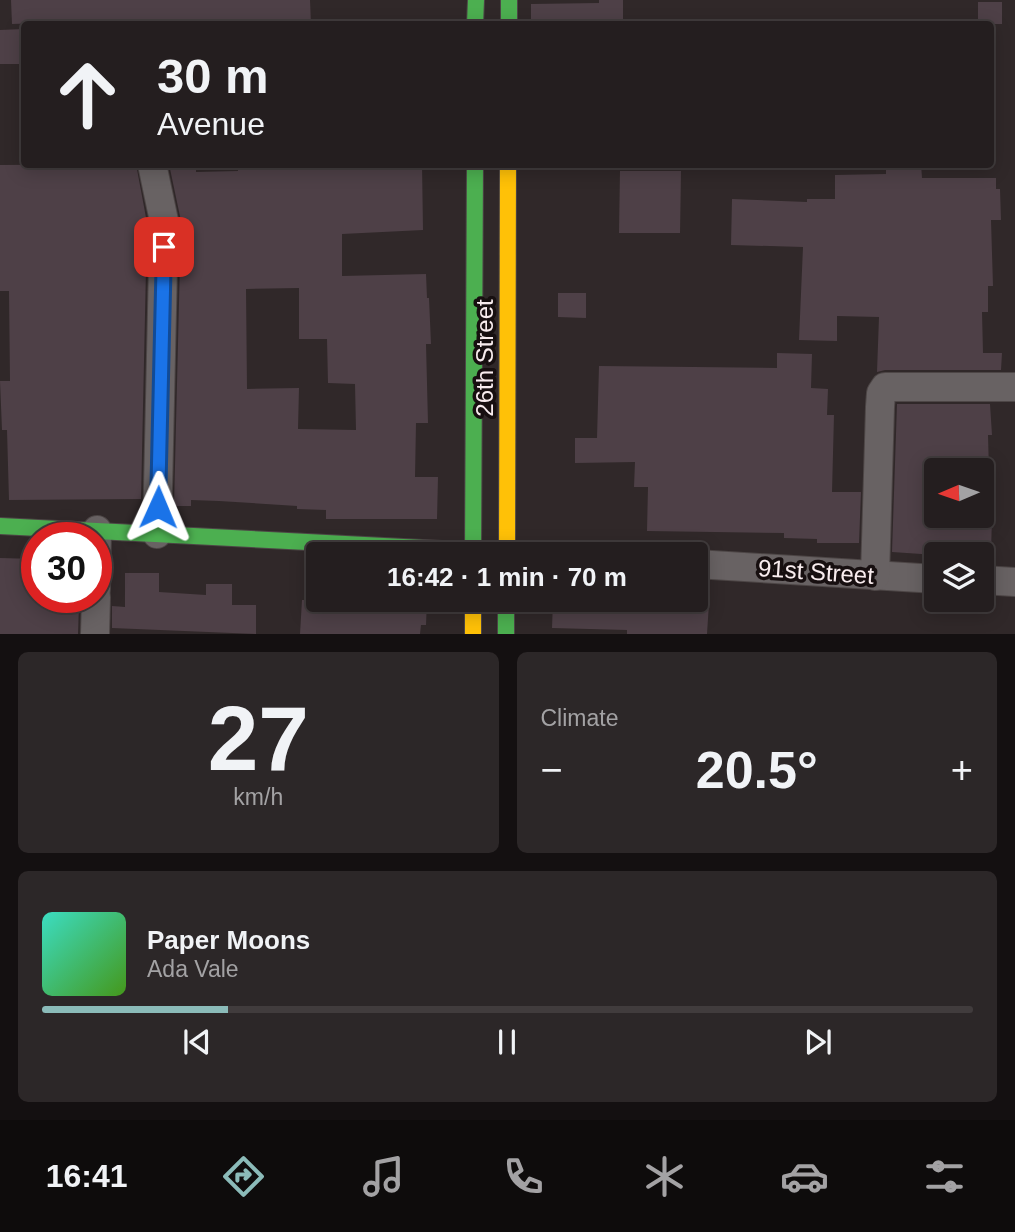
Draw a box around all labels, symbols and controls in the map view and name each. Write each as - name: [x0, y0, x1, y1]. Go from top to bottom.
- icon: ahead: [42, 49, 133, 140]
- text: 30 m: [157, 49, 269, 103]
- text: Avenue: [157, 106, 265, 142]
- pin: [134, 217, 194, 277]
- icon: arrive: [145, 228, 183, 266]
- street label: 26th Street: [471, 299, 498, 417]
- north arrow: [924, 458, 994, 528]
- map controls: [924, 458, 994, 612]
- position arrow: [121, 470, 195, 544]
- speed limit sign: 30: [21, 522, 112, 613]
- button: layers: [924, 542, 994, 612]
- street label: 91st Street: [757, 554, 875, 589]
- text: 16:42 · 1 min · 70 m: [387, 562, 627, 592]
- text: 27: [208, 688, 309, 789]
- text: Climate: [541, 705, 618, 731]
- text: 20.5°: [696, 741, 818, 799]
- text: −: [541, 749, 563, 791]
- text: +: [951, 749, 973, 791]
- text: km/h: [233, 784, 283, 810]
- text: Paper Moons: [147, 925, 310, 955]
- text: Ada Vale: [147, 956, 239, 982]
- icon: previous: [178, 1023, 216, 1061]
- icon: pause: [488, 1023, 526, 1061]
- icon: next: [799, 1023, 837, 1061]
- icon: directions: [219, 1152, 268, 1201]
- icon: music: [359, 1152, 408, 1201]
- icon: phone: [499, 1152, 548, 1201]
- icon: climate: [640, 1152, 689, 1201]
- icon: car: [780, 1152, 829, 1201]
- icon: filters: [920, 1152, 969, 1201]
- text: 16:41: [46, 1158, 127, 1194]

